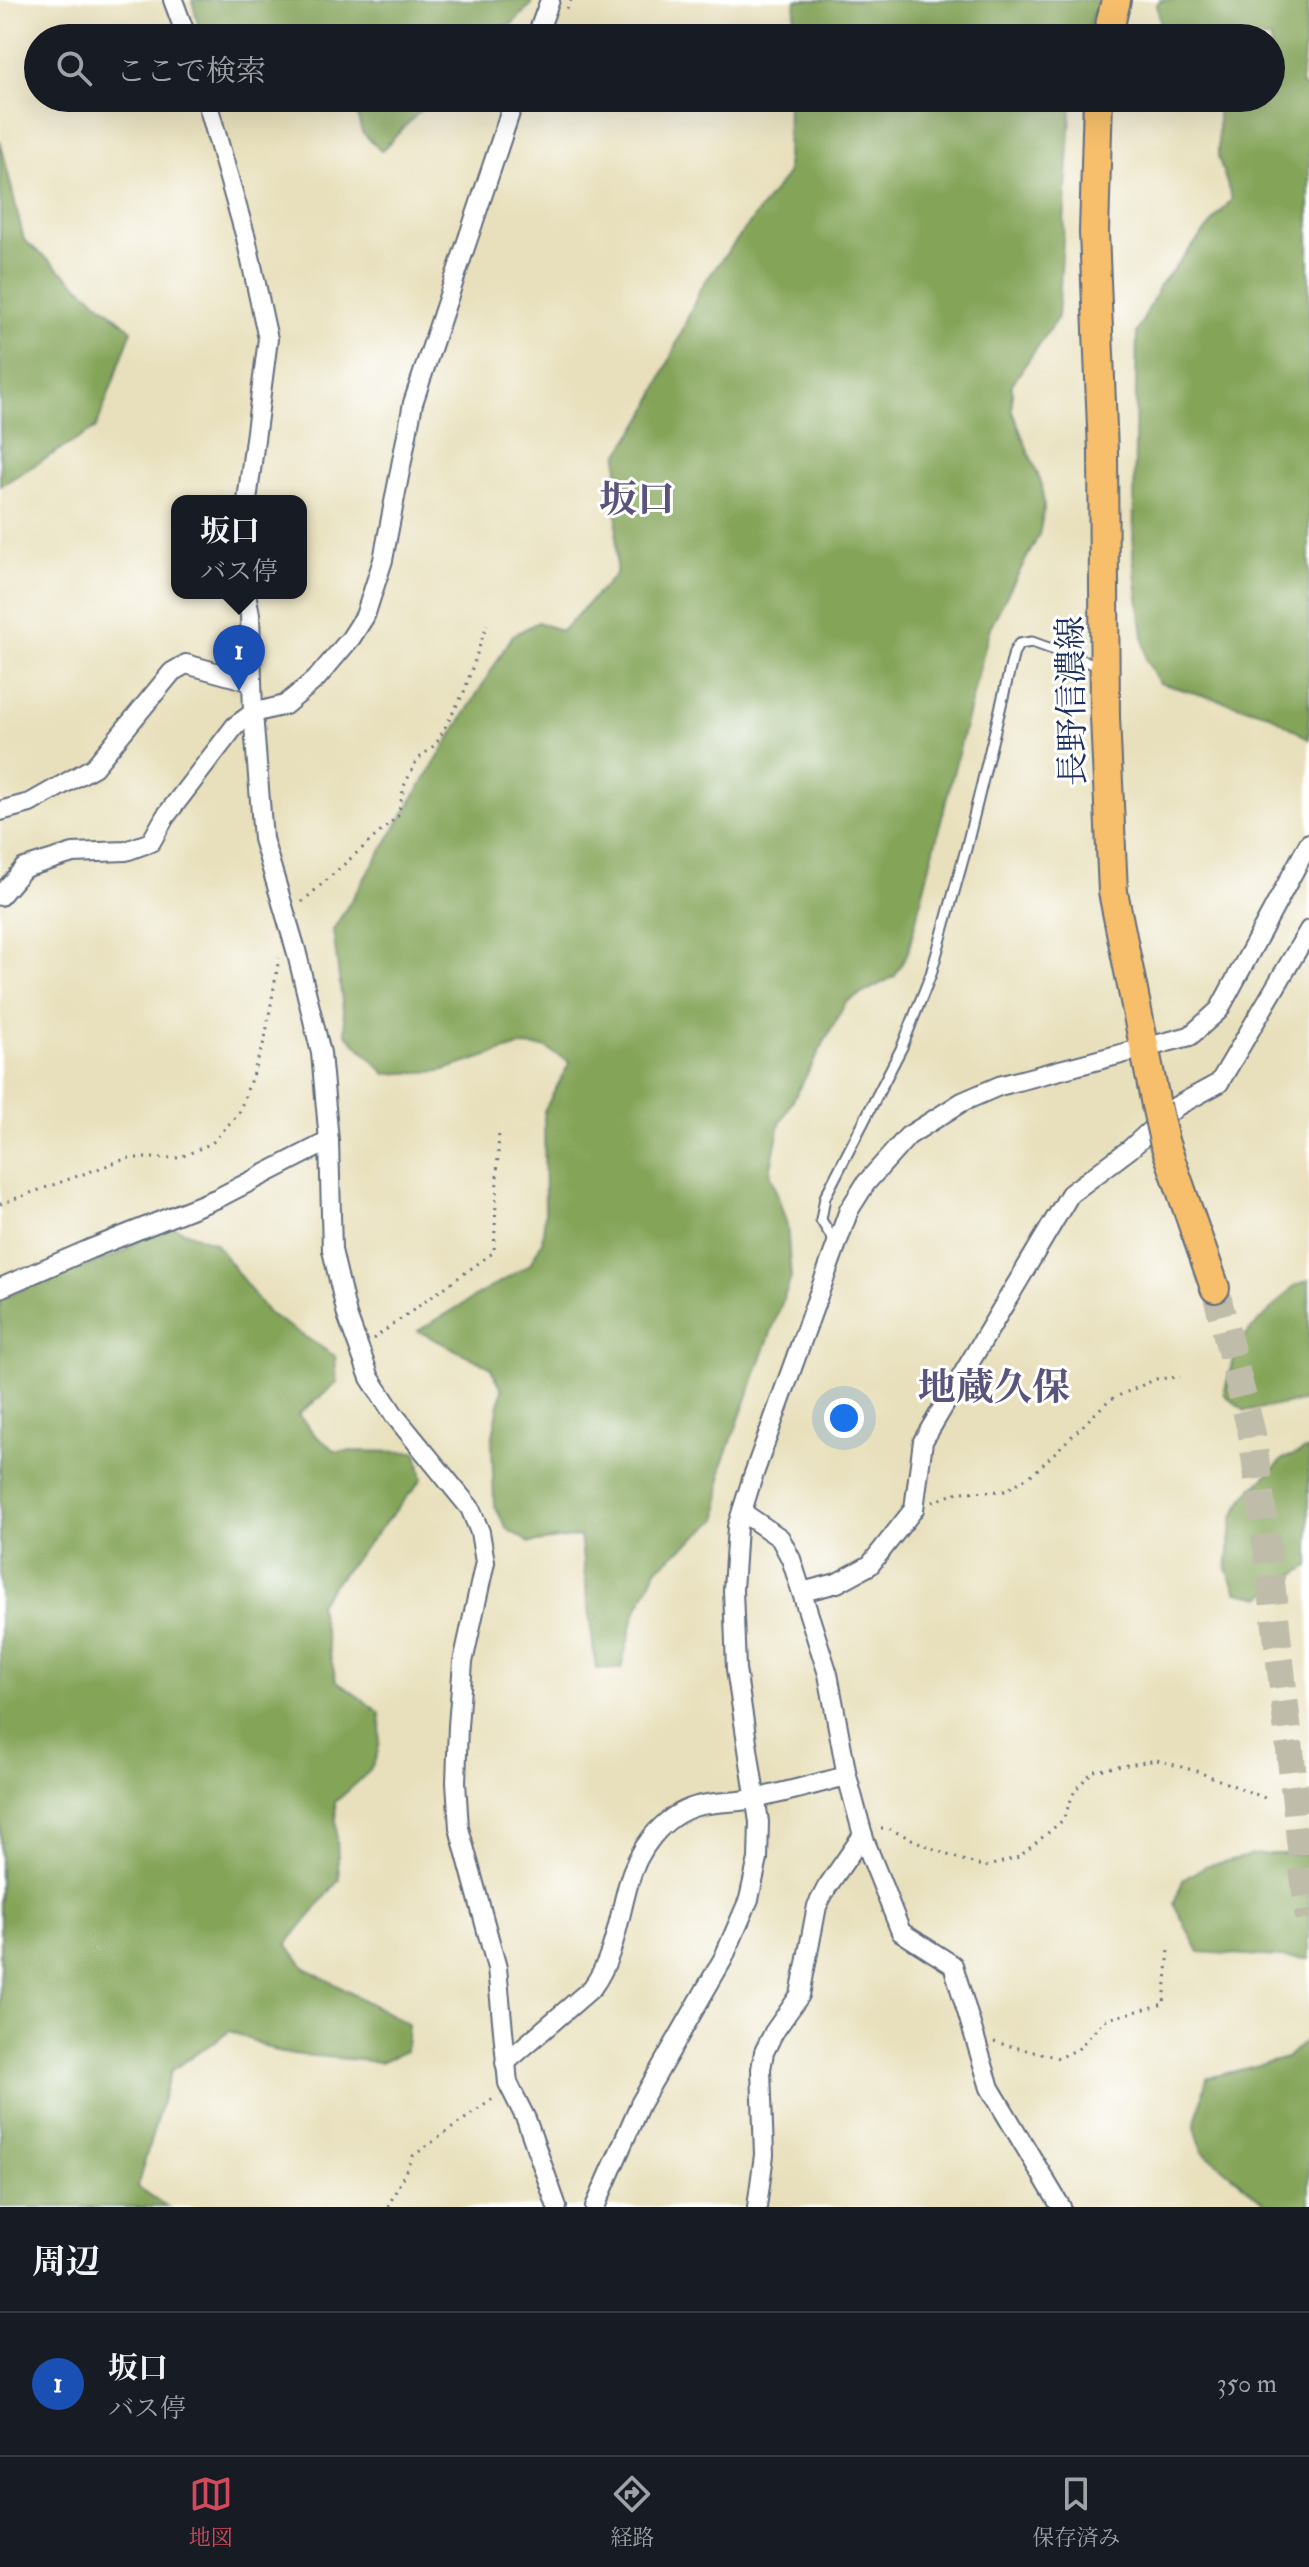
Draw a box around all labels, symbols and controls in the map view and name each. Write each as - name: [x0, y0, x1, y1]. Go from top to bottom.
- search box: [24, 24, 1285, 112]
- icon: search: [52, 46, 96, 90]
- text: ここで検索: [116, 53, 266, 90]
- district label: 坂口: [599, 476, 675, 524]
- popup: [171, 495, 307, 599]
- text: 坂口: [200, 513, 260, 550]
- text: バス停: [200, 556, 278, 588]
- street label: 長野信濃線: [1050, 616, 1095, 786]
- pin: 1: [213, 625, 265, 691]
- district label: 地蔵久保: [918, 1364, 1070, 1412]
- your location: [824, 1398, 864, 1438]
- text: 周辺: [32, 2241, 100, 2284]
- text: 坂口: [108, 2350, 168, 2387]
- text: 1: [53, 2368, 63, 2400]
- text: 350 m: [1217, 2368, 1277, 2400]
- text: バス停: [108, 2393, 186, 2425]
- tab: 地図: [189, 2472, 233, 2552]
- tab: 経路: [610, 2472, 654, 2552]
- tab: 保存済み: [1032, 2472, 1120, 2552]

